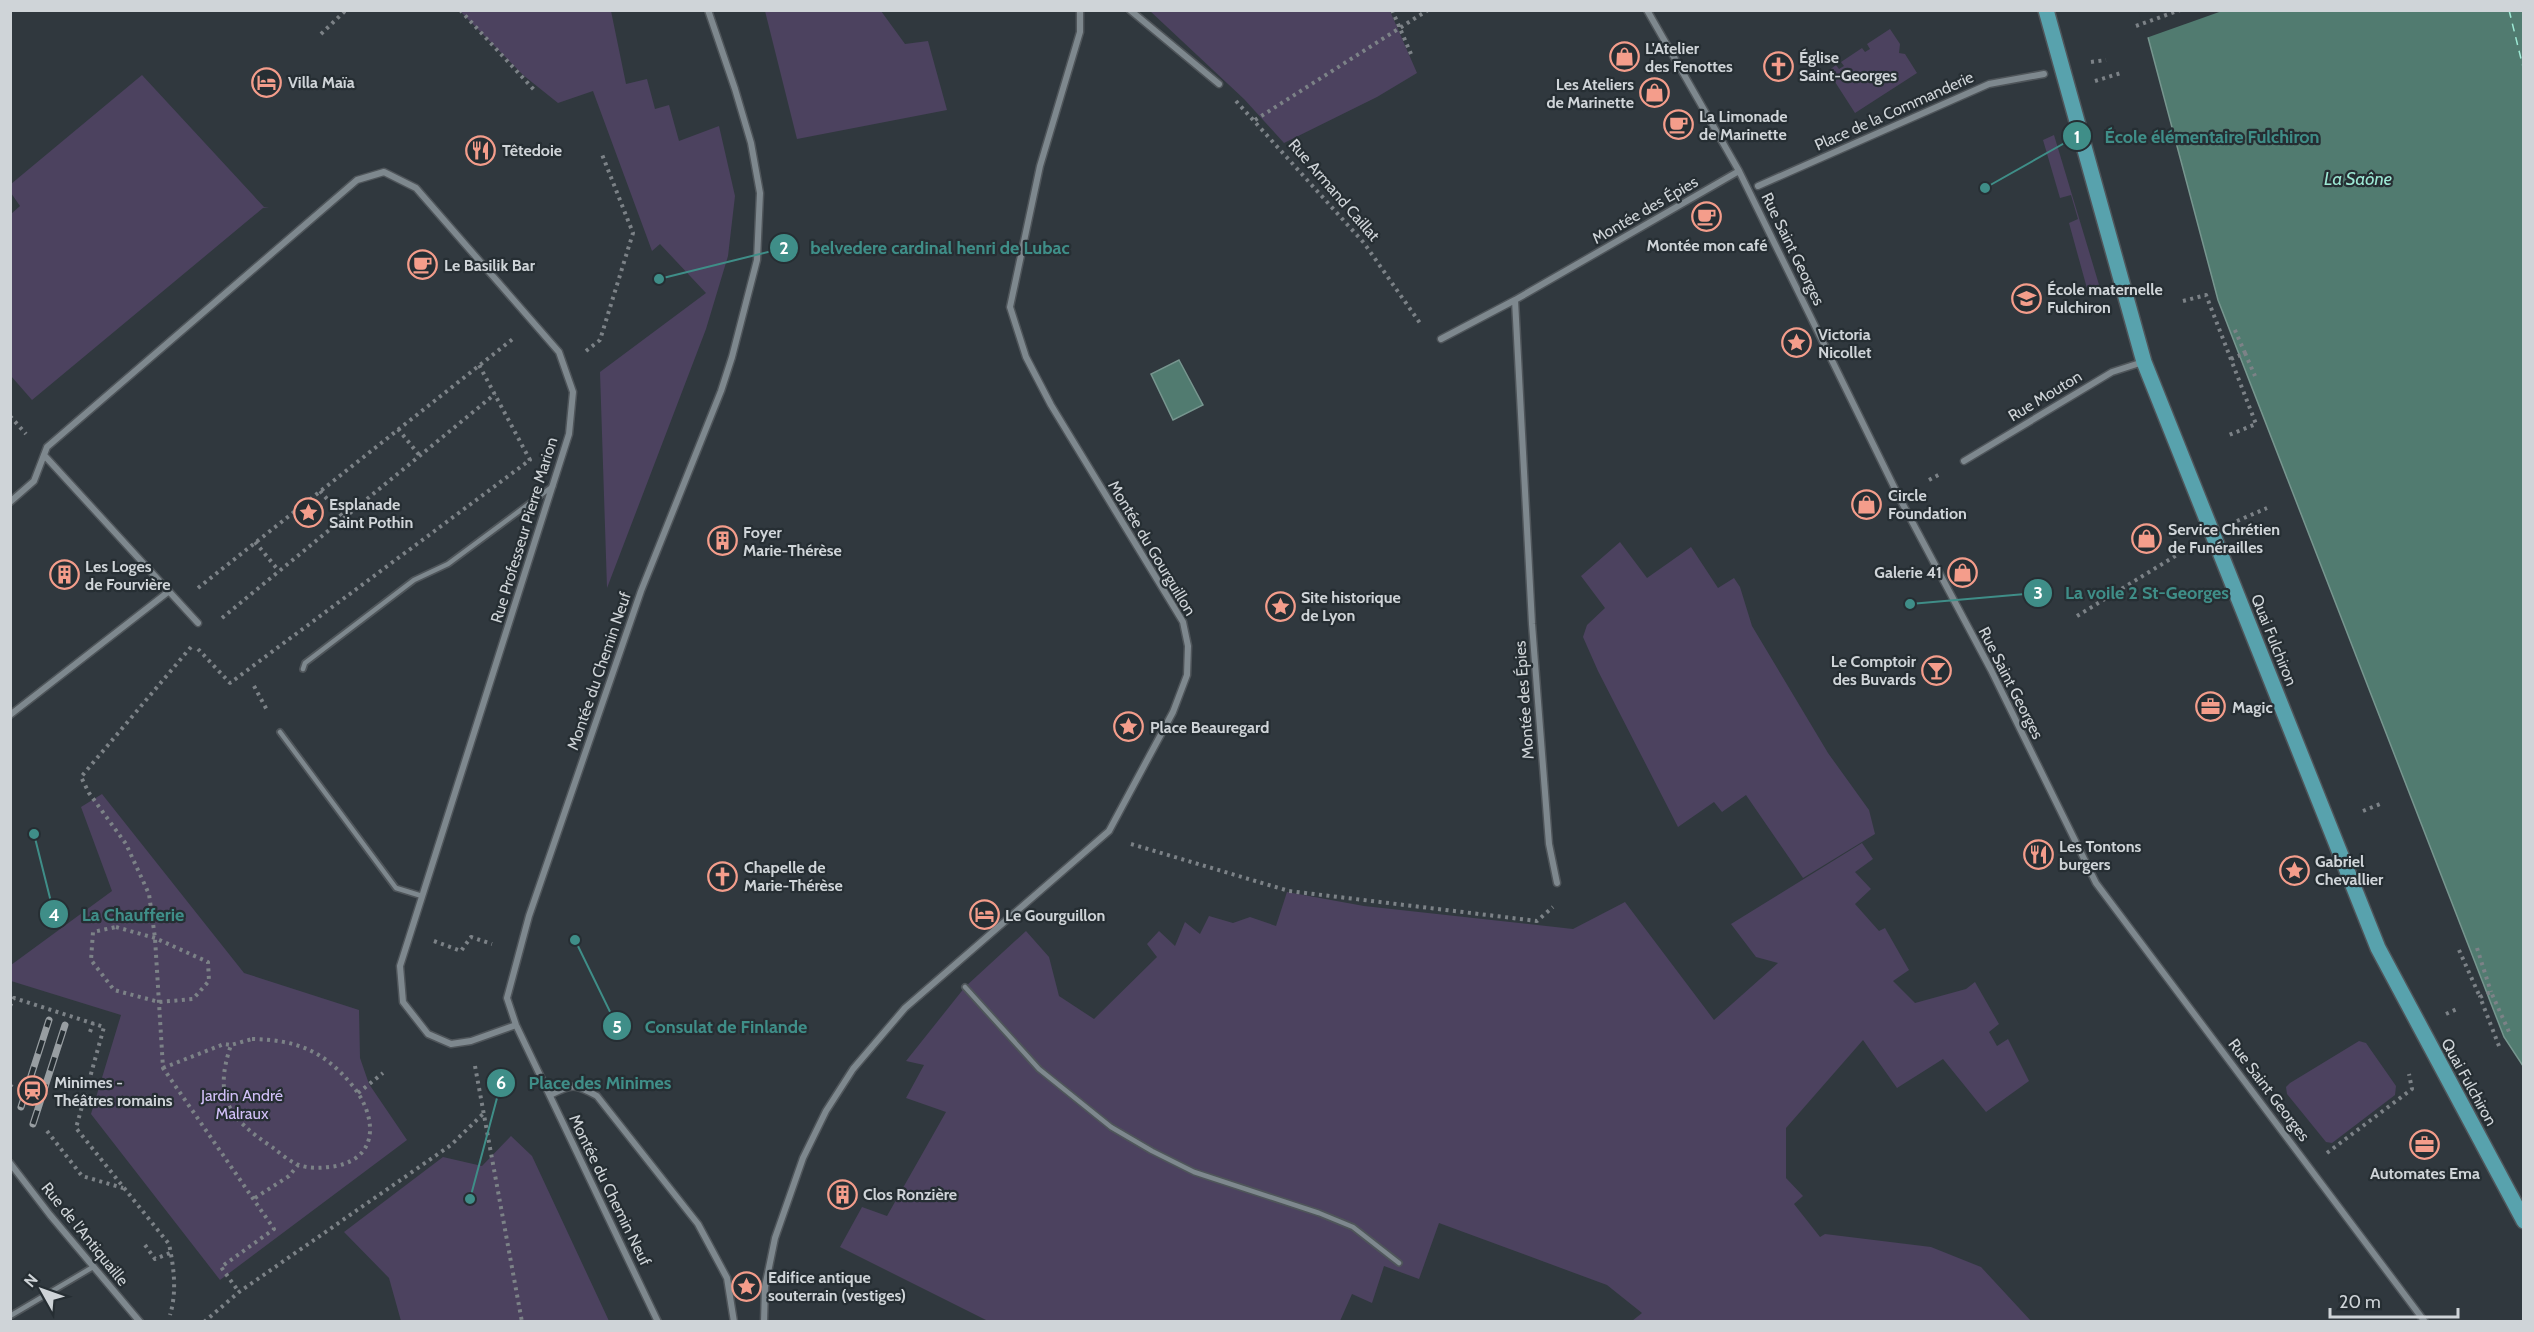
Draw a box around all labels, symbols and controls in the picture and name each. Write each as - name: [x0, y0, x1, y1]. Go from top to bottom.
- place label: L'Atelier des Fenottes: [1645, 39, 1733, 76]
- shop icon: L'Atelier des Fenottes: [1608, 41, 1640, 73]
- place label: Église Saint-Georges: [1799, 48, 1897, 85]
- church icon: Église Saint-Georges: [1762, 50, 1794, 82]
- hotel icon: Villa Maïa: [251, 66, 283, 98]
- street label: Place de la Commanderie: [1812, 67, 1976, 155]
- place label: Villa Maïa: [288, 73, 355, 92]
- place label: Les Ateliers de Marinette: [1546, 75, 1634, 112]
- shop icon: Les Ateliers de Marinette: [1639, 77, 1671, 109]
- place label: La Limonade de Marinette: [1699, 107, 1788, 144]
- cafe icon: La Limonade de Marinette: [1662, 109, 1694, 141]
- callout: École élémentaire Fulchiron: [2062, 118, 2331, 154]
- text: 1: [2074, 126, 2080, 148]
- text: École élémentaire Fulchiron: [2105, 126, 2319, 148]
- restaurant icon: Têtedoie: [465, 134, 497, 166]
- street label: Rue Armand Caillat: [1284, 135, 1384, 245]
- place label: Têtedoie: [502, 141, 562, 160]
- water label: La Saône: [2324, 168, 2392, 190]
- street label: Montée des Épies: [1589, 172, 1702, 248]
- street label: Rue Saint Georges: [1757, 189, 1829, 309]
- cafe icon: Montée mon café: [1691, 201, 1723, 233]
- callout: belvedere cardinal henri de Lubac: [769, 230, 1082, 266]
- place label: Montée mon café: [1647, 236, 1767, 255]
- text: 2: [779, 237, 789, 259]
- text: belvedere cardinal henri de Lubac: [810, 237, 1070, 259]
- cafe icon: Le Basilik Bar: [407, 249, 439, 281]
- place label: Le Basilik Bar: [444, 256, 536, 275]
- place label: École maternelle Fulchiron: [2047, 280, 2163, 317]
- school or university icon: École maternelle Fulchiron: [2010, 282, 2042, 314]
- place label: Victoria Nicollet: [1818, 325, 1872, 362]
- place icon: Victoria Nicollet: [1781, 327, 1813, 359]
- street label: Rue Mouton: [2005, 367, 2085, 425]
- street label: Rue Professeur Pierre Marion: [487, 435, 561, 625]
- street label: Montée du Gourguillon: [1104, 477, 1200, 619]
- place label: Circle Foundation: [1888, 486, 1967, 523]
- shop icon: Circle Foundation: [1851, 488, 1883, 520]
- place label: Esplanade Saint Pothin: [329, 495, 413, 532]
- place icon: Esplanade Saint Pothin: [292, 497, 324, 529]
- place label: Service Chrétien de Funérailles: [2168, 520, 2280, 557]
- shop icon: Service Chrétien de Funérailles: [2131, 522, 2163, 554]
- place label: Foyer Marie-Thérèse: [743, 523, 842, 560]
- building icon: Foyer Marie-Thérèse: [706, 525, 738, 557]
- shop icon: Galerie 41: [1947, 556, 1979, 588]
- place label: Les Loges de Fourvière: [85, 557, 170, 594]
- building icon: Les Loges de Fourvière: [48, 559, 80, 591]
- place label: Galerie 41: [1874, 563, 1942, 582]
- callout: La voile 2 St-Georges: [2023, 575, 2241, 611]
- text: 3: [2033, 582, 2043, 604]
- text: La voile 2 St-Georges: [2065, 582, 2229, 604]
- place label: Site historique de Lyon: [1301, 588, 1401, 625]
- street label: Montée du Chemin Neuf: [563, 589, 635, 753]
- place icon: Site historique de Lyon: [1264, 590, 1296, 622]
- street label: Quai Fulchiron: [2247, 591, 2301, 689]
- street label: Rue Saint Georges: [1975, 624, 2048, 743]
- street label: Montée des Épies: [1510, 640, 1538, 760]
- place label: Le Comptoir des Buvards: [1831, 652, 1917, 689]
- bar icon: Le Comptoir des Buvards: [1921, 654, 1953, 686]
- office icon: Magic: [2195, 691, 2227, 723]
- place label: Magic: [2232, 698, 2273, 717]
- place icon: Place Beauregard: [1113, 711, 1145, 743]
- place label: Place Beauregard: [1150, 718, 1269, 737]
- place label: Les Tontons burgers: [2059, 837, 2142, 874]
- restaurant icon: Les Tontons burgers: [2022, 839, 2054, 871]
- place label: Gabriel Chevallier: [2315, 852, 2384, 889]
- place icon: Gabriel Chevallier: [2278, 854, 2310, 886]
- place label: Chapelle de Marie-Thérèse: [744, 858, 843, 895]
- church icon: Chapelle de Marie-Thérèse: [707, 860, 739, 892]
- callout: La Chaufferie: [39, 896, 196, 932]
- hotel icon: Le Gourguillon: [968, 899, 1000, 931]
- text: 4: [48, 904, 60, 926]
- text: La Chaufferie: [82, 904, 184, 926]
- place label: Le Gourguillon: [1005, 906, 1105, 925]
- callout: Consulat de Finlande: [602, 1008, 819, 1044]
- text: 5: [612, 1016, 622, 1038]
- text: Consulat de Finlande: [645, 1016, 807, 1038]
- street label: Rue Saint Georges: [2224, 1035, 2314, 1145]
- street label: Quai Fulchiron: [2437, 1035, 2501, 1129]
- callout: Place des Minimes: [486, 1065, 683, 1101]
- text: 6: [496, 1072, 506, 1094]
- text: Place des Minimes: [529, 1072, 672, 1094]
- place label: Minimes - Théâtres romains: [54, 1073, 173, 1110]
- station icon: Minimes - Théâtres romains: [17, 1075, 49, 1107]
- park label: Jardin André Malraux: [200, 1086, 283, 1123]
- street label: Montée du Chemin Neuf: [565, 1111, 655, 1269]
- office icon: Automates Ema: [2409, 1129, 2441, 1161]
- place label: Automates Ema: [2370, 1164, 2480, 1183]
- street label: Rue de l'Antiquaille: [37, 1178, 133, 1290]
- building icon: Clos Ronzière: [826, 1178, 858, 1210]
- place label: Clos Ronzière: [863, 1185, 957, 1204]
- north arrow: [12, 1260, 72, 1320]
- place label: Edifice antique souterrain (vestiges): [768, 1268, 906, 1305]
- text: N: [20, 1270, 42, 1291]
- place icon: Edifice antique souterrain (vestiges): [731, 1270, 763, 1302]
- scale bar: [2330, 1281, 2458, 1319]
- text: 20 m: [2339, 1291, 2381, 1313]

